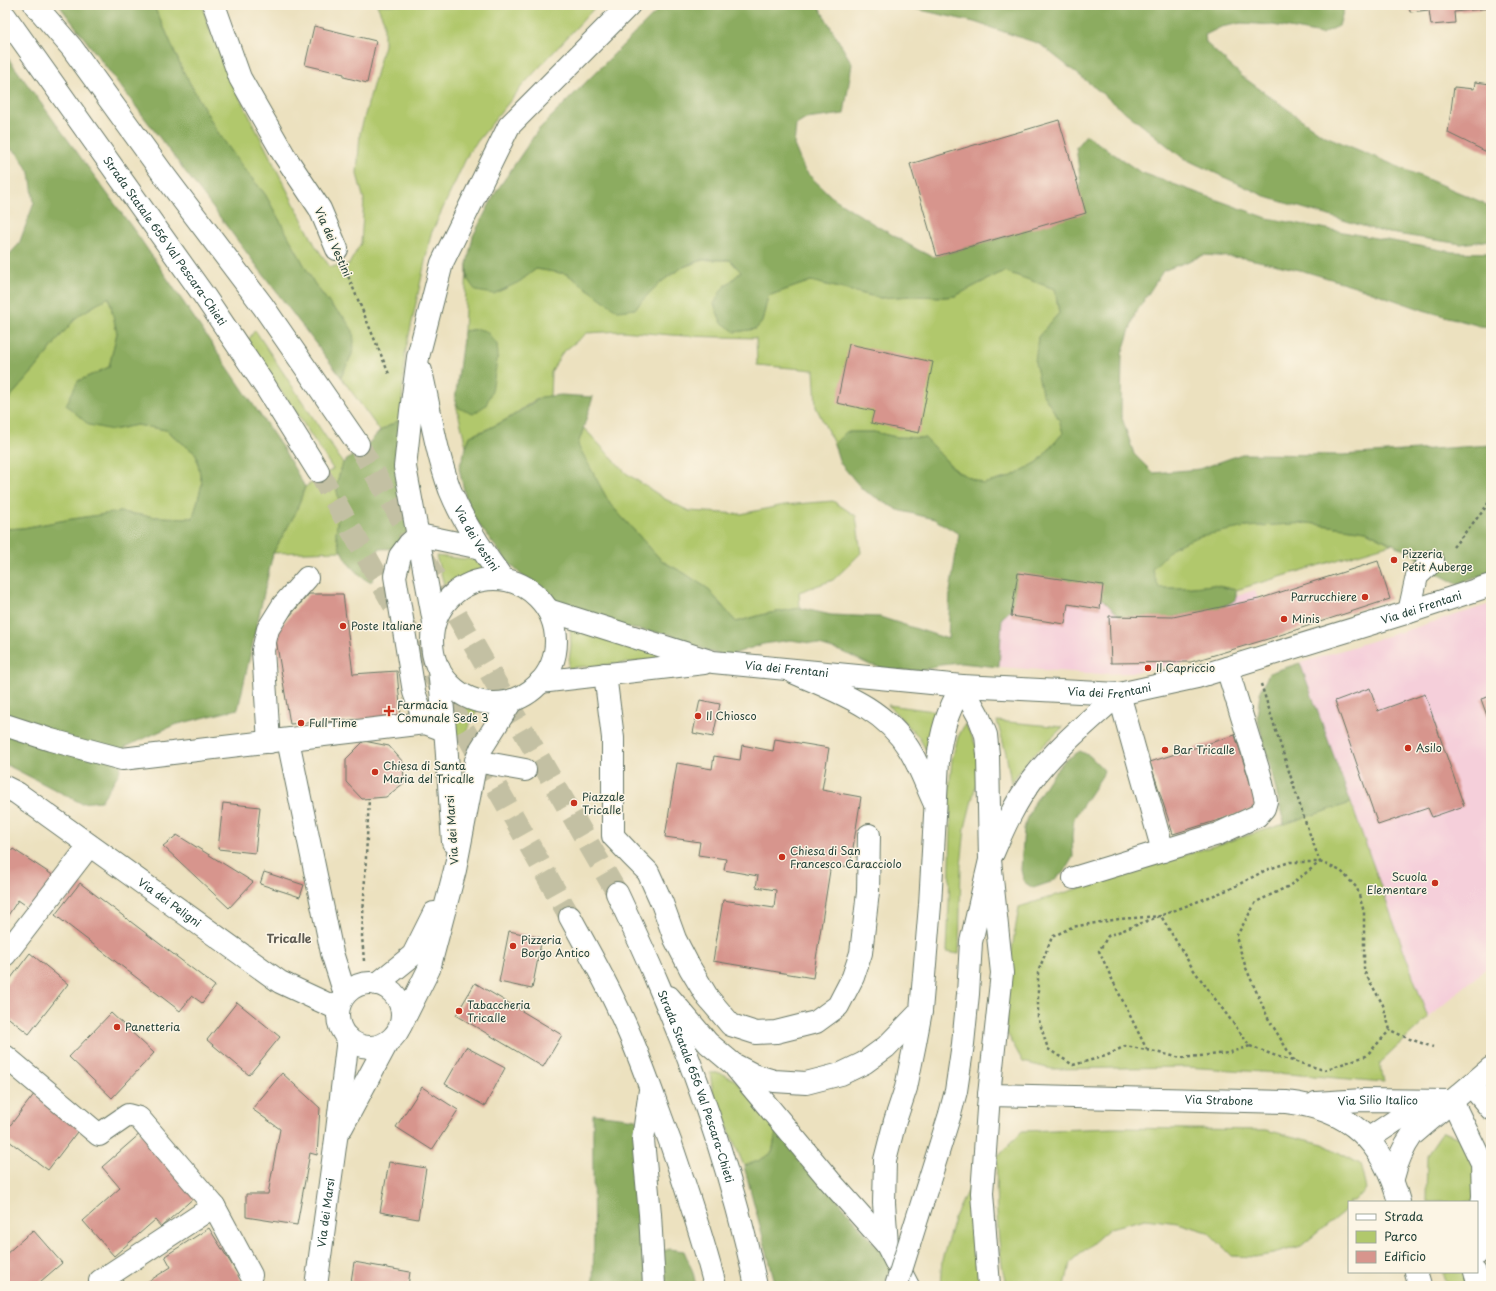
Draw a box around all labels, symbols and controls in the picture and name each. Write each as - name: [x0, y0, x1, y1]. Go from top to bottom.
- street label: Strada Statale 656 Val Pescara-Chieti: [99, 153, 231, 329]
- street label: Via dei Vestini: [311, 204, 356, 279]
- street label: Via dei Vestini: [450, 503, 504, 575]
- place label: Pizzeria Petit Auberge: [1402, 545, 1473, 575]
- marker: Pizzeria Petit Auberge: [1389, 555, 1399, 565]
- street label: Via dei Frentani: [1379, 586, 1464, 628]
- place label: Parrucchiere: [1291, 588, 1357, 605]
- marker: Parrucchiere: [1360, 592, 1370, 602]
- place label: Minis: [1292, 610, 1320, 627]
- marker: Minis: [1279, 614, 1289, 624]
- place label: Poste Italiane: [351, 617, 422, 634]
- marker: Poste Italiane: [338, 621, 348, 631]
- street label: Via dei Frentani: [744, 656, 829, 681]
- place label: Il Capriccio: [1156, 659, 1215, 676]
- marker: Il Capriccio: [1143, 663, 1153, 673]
- street label: Via dei Frentani: [1067, 678, 1153, 702]
- place label: Farmacia Comunale Sede 3: [397, 696, 488, 726]
- marker: Farmacia Comunale Sede 3: [384, 706, 394, 716]
- place label: Il Chiosco: [706, 707, 757, 724]
- marker: Il Chiosco: [693, 711, 703, 721]
- place label: Full Time: [309, 714, 357, 731]
- marker: Full Time: [296, 718, 306, 728]
- place label: Asilo: [1416, 739, 1442, 756]
- place label: Bar Tricalle: [1173, 741, 1235, 758]
- marker: Asilo: [1403, 743, 1413, 753]
- marker: Bar Tricalle: [1160, 745, 1170, 755]
- place label: Chiesa di Santa Maria del Tricalle: [383, 757, 474, 787]
- marker: Chiesa di Santa Maria del Tricalle: [370, 767, 380, 777]
- place label: Piazzale Tricalle: [582, 788, 625, 818]
- street label: Via dei Marsi: [441, 795, 462, 866]
- marker: Piazzale Tricalle: [569, 798, 579, 808]
- place label: Chiesa di San Francesco Caracciolo: [790, 842, 902, 872]
- marker: Chiesa di San Francesco Caracciolo: [777, 852, 787, 862]
- place label: Scuola Elementare: [1367, 868, 1427, 898]
- street label: Via dei Peligni: [134, 873, 205, 931]
- marker: Scuola Elementare: [1430, 878, 1440, 888]
- district label: Tricalle: [267, 929, 312, 947]
- place label: Pizzeria Borgo Antico: [521, 931, 590, 961]
- marker: Pizzeria Borgo Antico: [508, 941, 518, 951]
- street label: Strada Statale 656 Val Pescara-Chieti: [653, 987, 739, 1185]
- place label: Tabaccheria Tricalle: [467, 996, 530, 1026]
- marker: Tabaccheria Tricalle: [454, 1006, 464, 1016]
- place label: Panetteria: [125, 1018, 180, 1035]
- marker: Panetteria: [112, 1022, 122, 1032]
- street label: Via Strabone: [1184, 1091, 1253, 1109]
- street label: Via Silio Italico: [1337, 1091, 1418, 1110]
- street label: Via dei Marsi: [312, 1177, 339, 1248]
- legend: [1348, 1201, 1478, 1273]
- text: Strada: [1384, 1207, 1424, 1225]
- text: Parco: [1384, 1227, 1418, 1245]
- text: Edificio: [1384, 1247, 1426, 1265]

